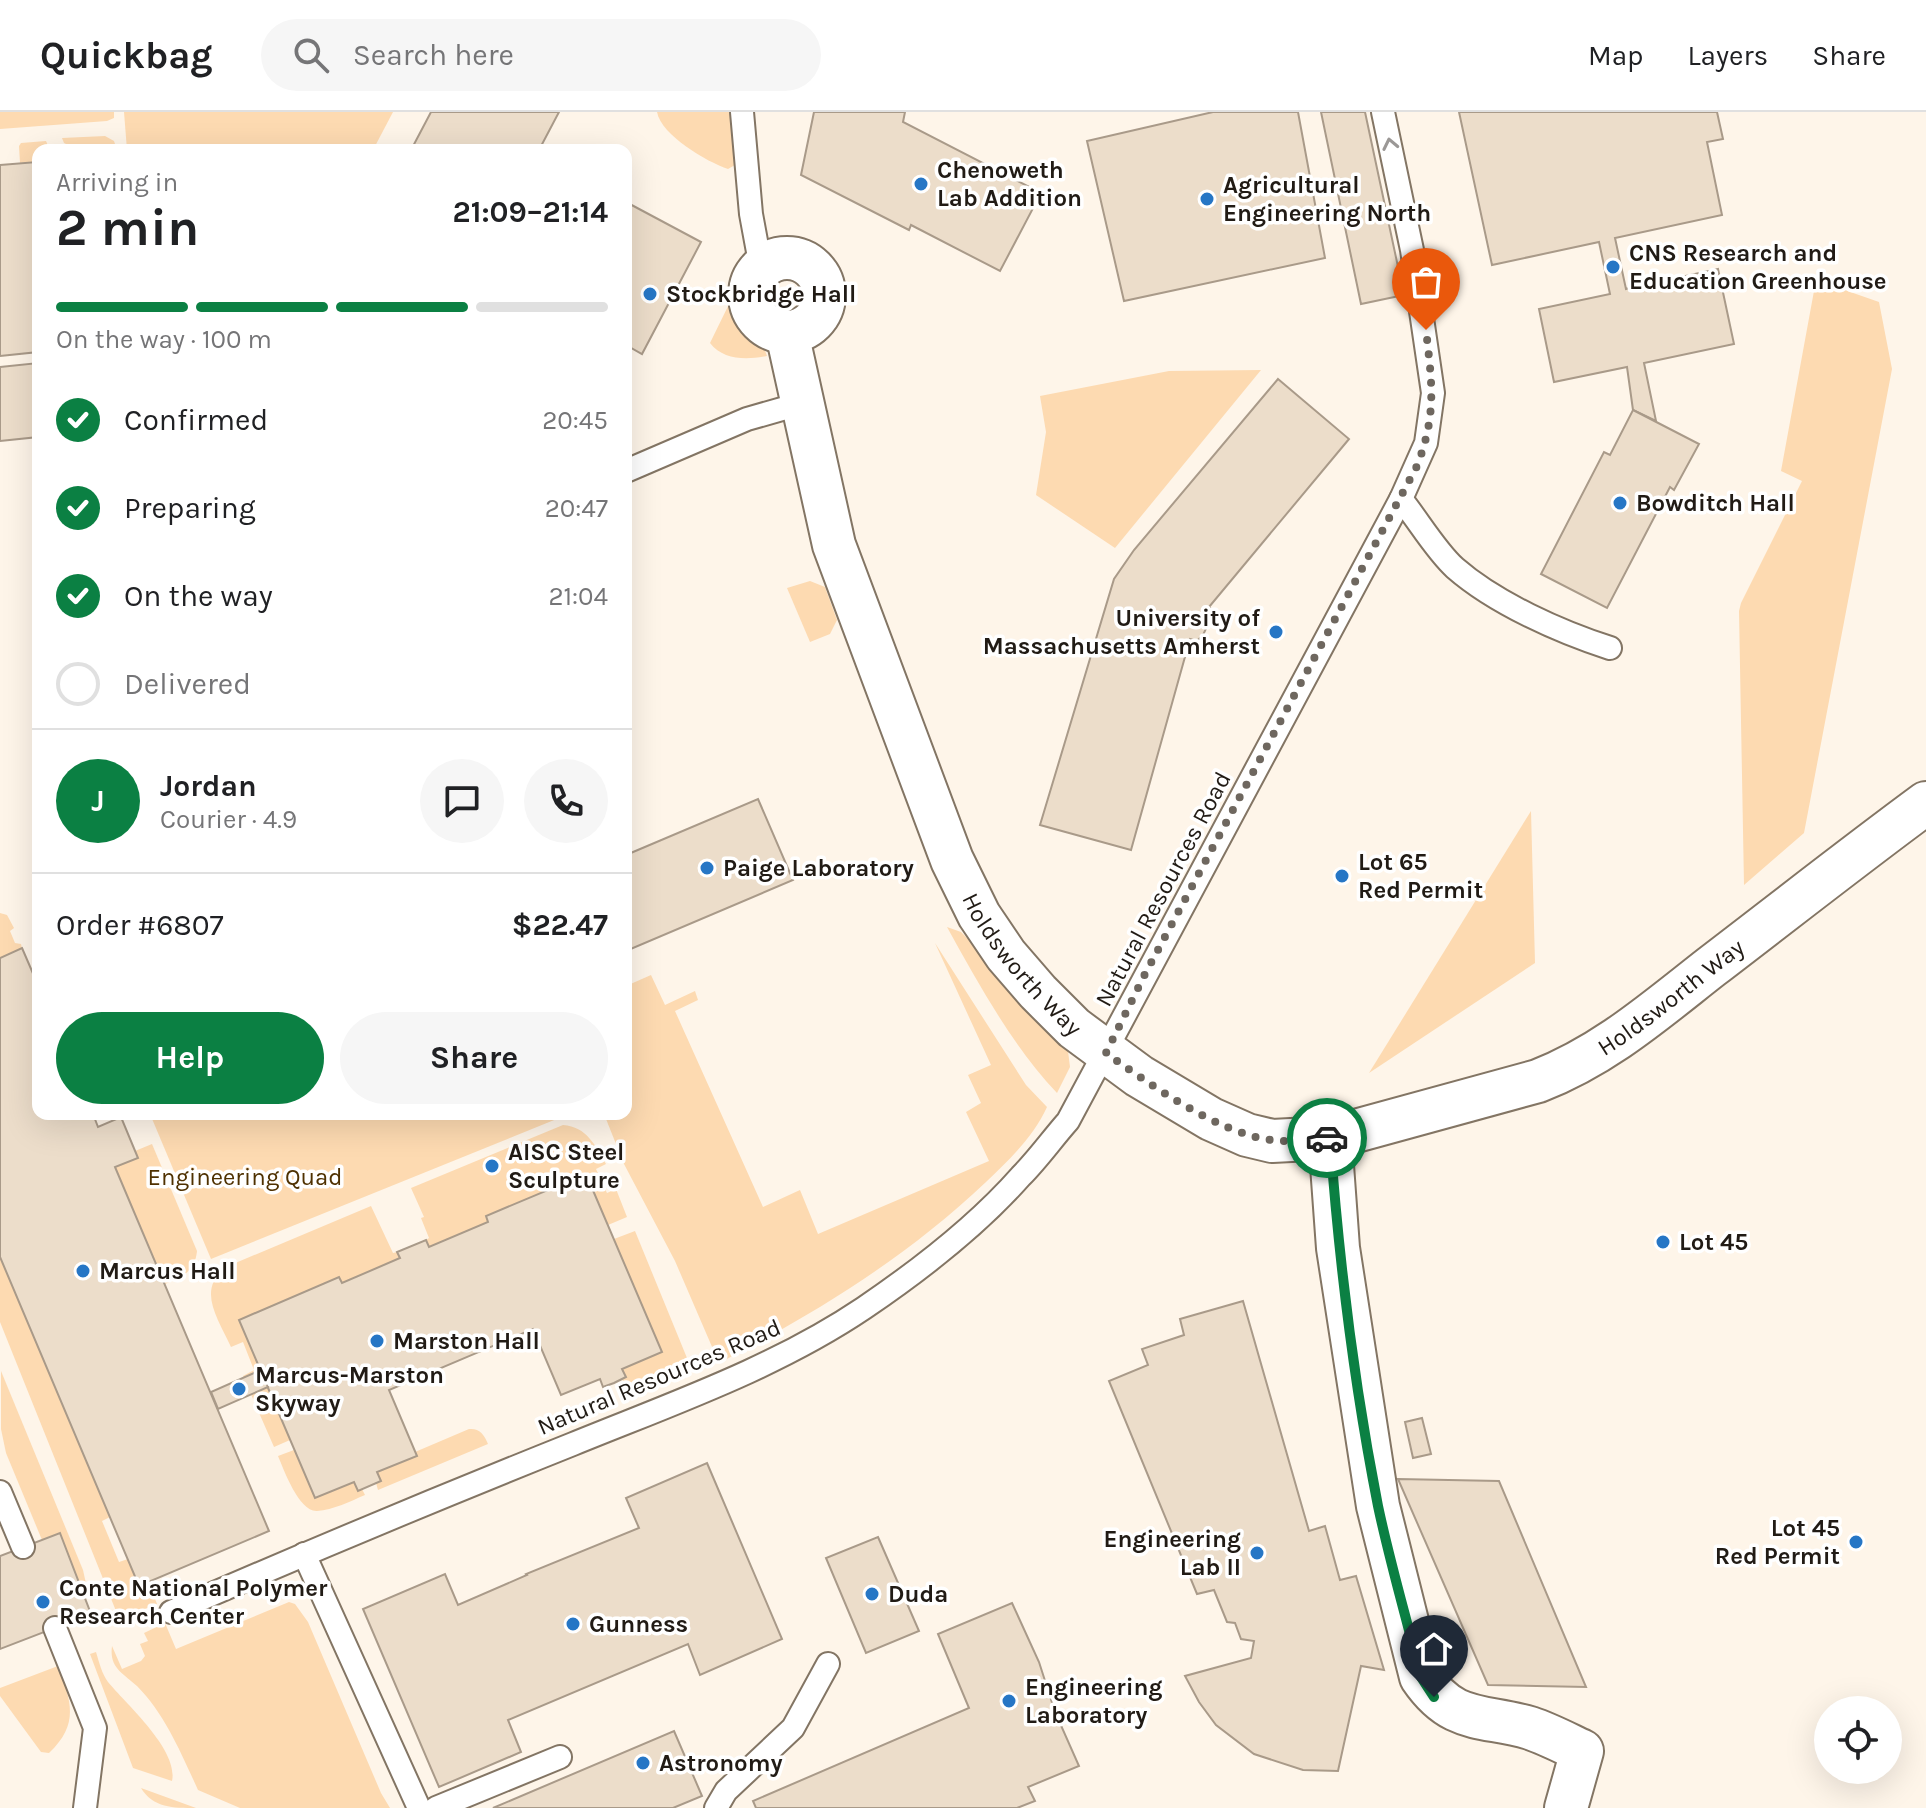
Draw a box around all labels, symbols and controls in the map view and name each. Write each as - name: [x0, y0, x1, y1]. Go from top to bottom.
- search box: [261, 19, 821, 91]
- text: Quickbag: [40, 33, 213, 78]
- icon: search: [289, 33, 333, 77]
- text: Search here: [353, 37, 514, 73]
- text: Map: [1588, 39, 1643, 72]
- text: Layers: [1687, 39, 1768, 72]
- text: Share: [1812, 39, 1886, 72]
- one-way arrow: [1382, 138, 1399, 151]
- place label: Chenoweth Lab Addition: [937, 156, 1082, 212]
- text: Arriving in: [56, 167, 178, 198]
- place label: Agricultural Engineering North: [1223, 171, 1431, 227]
- marker: Chenoweth Lab Addition: [912, 175, 930, 193]
- marker: Agricultural Engineering North: [1198, 190, 1216, 208]
- text: 21:09–21:14: [453, 194, 608, 230]
- text: 2 min: [56, 197, 199, 258]
- place label: CNS Research and Education Greenhouse: [1629, 239, 1887, 295]
- pin: [1392, 248, 1460, 330]
- marker: CNS Research and Education Greenhouse: [1604, 258, 1622, 276]
- icon: bag: [1404, 260, 1448, 304]
- place label: Stockbridge Hall: [666, 280, 856, 308]
- marker: Stockbridge Hall: [641, 285, 659, 303]
- text: On the way · 100 m: [56, 324, 272, 355]
- icon: check: [56, 398, 100, 442]
- text: Confirmed: [124, 402, 268, 438]
- text: 20:45: [542, 405, 608, 436]
- icon: check: [56, 486, 100, 530]
- place label: Bowditch Hall: [1636, 489, 1795, 517]
- text: Preparing: [124, 490, 256, 526]
- text: 20:47: [545, 493, 608, 524]
- marker: Bowditch Hall: [1611, 494, 1629, 512]
- icon: check: [56, 574, 100, 618]
- text: On the way: [124, 578, 273, 614]
- text: 21:04: [548, 581, 608, 612]
- place label: University of Massachusetts Amherst: [983, 604, 1260, 660]
- marker: University of Massachusetts Amherst: [1267, 623, 1285, 641]
- text: Delivered: [124, 666, 251, 702]
- button: chat: [420, 759, 504, 843]
- button: phone: [524, 759, 608, 843]
- street label: Natural Resources Road: [1089, 767, 1237, 1011]
- text: Jordan: [160, 768, 257, 804]
- text: J: [91, 783, 105, 819]
- text: Courier · 4.9: [160, 804, 297, 835]
- place label: Lot 65 Red Permit: [1358, 848, 1483, 904]
- place label: Paige Laboratory: [723, 854, 914, 882]
- marker: Paige Laboratory: [698, 859, 716, 877]
- marker: Lot 65 Red Permit: [1333, 867, 1351, 885]
- street label: Holdsworth Way: [956, 888, 1088, 1042]
- text: Order #6807: [56, 907, 224, 943]
- text: $22.47: [512, 907, 608, 943]
- street label: Holdsworth Way: [1592, 933, 1750, 1062]
- button: Help: [56, 1012, 324, 1104]
- button: Share: [340, 1012, 608, 1104]
- courier: [1287, 1098, 1367, 1178]
- icon: car: [1305, 1116, 1349, 1160]
- place label: AISC Steel Sculpture: [508, 1138, 624, 1194]
- marker: AISC Steel Sculpture: [483, 1157, 501, 1175]
- park label: Engineering Quad: [148, 1163, 342, 1191]
- place label: Lot 45: [1679, 1228, 1748, 1256]
- marker: Lot 45: [1654, 1233, 1672, 1251]
- place label: Marcus Hall: [99, 1257, 236, 1285]
- marker: Marcus Hall: [74, 1262, 92, 1280]
- street label: Natural Resources Road: [533, 1313, 785, 1441]
- place label: Marston Hall: [393, 1327, 540, 1355]
- marker: Marston Hall: [368, 1332, 386, 1350]
- place label: Marcus-Marston Skyway: [255, 1361, 444, 1417]
- marker: Marcus-Marston Skyway: [230, 1380, 248, 1398]
- place label: Lot 45 Red Permit: [1715, 1514, 1840, 1570]
- place label: Engineering Lab II: [1104, 1525, 1241, 1581]
- marker: Lot 45 Red Permit: [1847, 1533, 1865, 1551]
- marker: Engineering Lab II: [1248, 1544, 1266, 1562]
- place label: Conte National Polymer Research Center: [59, 1574, 328, 1630]
- place label: Duda: [888, 1580, 948, 1608]
- marker: Duda: [863, 1585, 881, 1603]
- marker: Conte National Polymer Research Center: [34, 1593, 52, 1611]
- place label: Gunness: [589, 1610, 688, 1638]
- marker: Gunness: [564, 1615, 582, 1633]
- pin: [1400, 1615, 1468, 1697]
- icon: home: [1412, 1627, 1456, 1671]
- place label: Engineering Laboratory: [1025, 1673, 1163, 1729]
- marker: Engineering Laboratory: [1000, 1692, 1018, 1710]
- map controls: [1814, 1696, 1902, 1784]
- button: locate: [1814, 1696, 1902, 1784]
- place label: Astronomy: [659, 1749, 783, 1777]
- marker: Astronomy: [634, 1754, 652, 1772]

